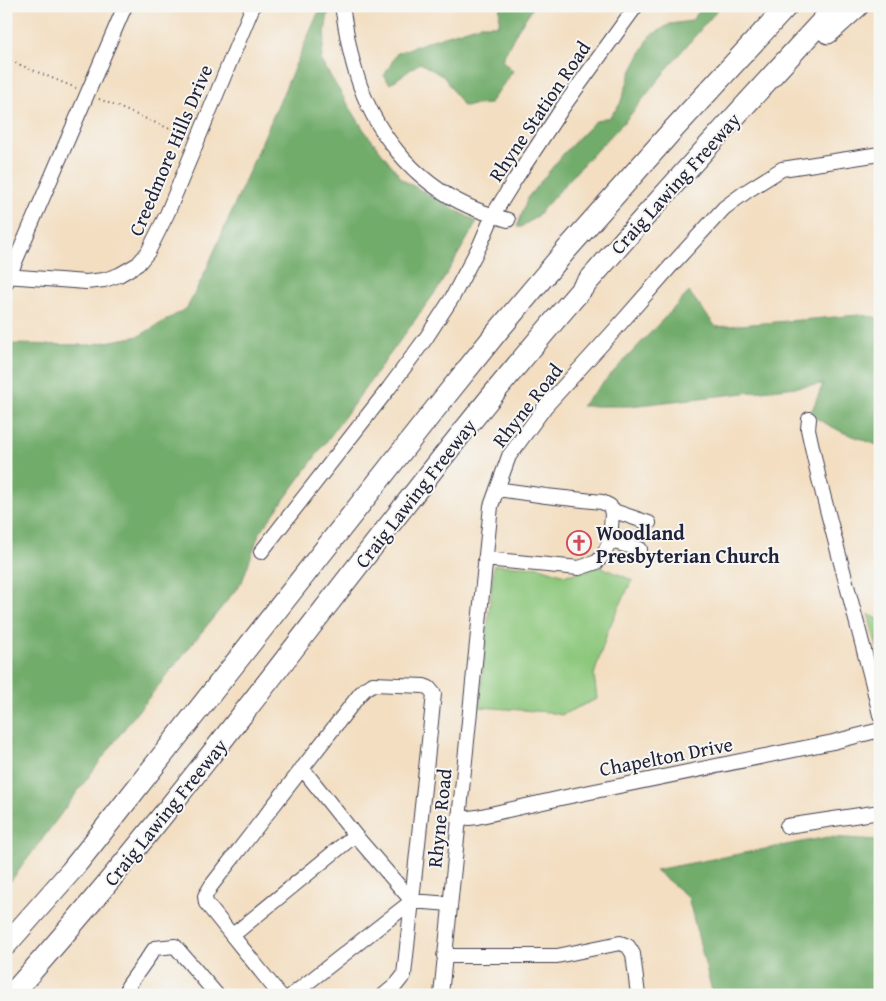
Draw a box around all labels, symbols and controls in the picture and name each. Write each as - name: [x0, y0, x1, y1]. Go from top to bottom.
- street label: Rhyne Station Road: [481, 34, 597, 187]
- street label: Creedmore Hills Drive: [121, 60, 219, 240]
- street label: Craig Lawing Freeway: [603, 105, 747, 260]
- street label: Rhyne Road: [485, 357, 569, 453]
- street label: Craig Lawing Freeway: [347, 412, 483, 574]
- place label: Woodland Presbyterian Church: [596, 518, 780, 570]
- church icon: Woodland Presbyterian Church: [566, 530, 592, 556]
- street label: Chapelton Drive: [597, 729, 735, 783]
- street label: Craig Lawing Freeway: [96, 732, 234, 892]
- street label: Rhyne Road: [419, 767, 459, 869]

